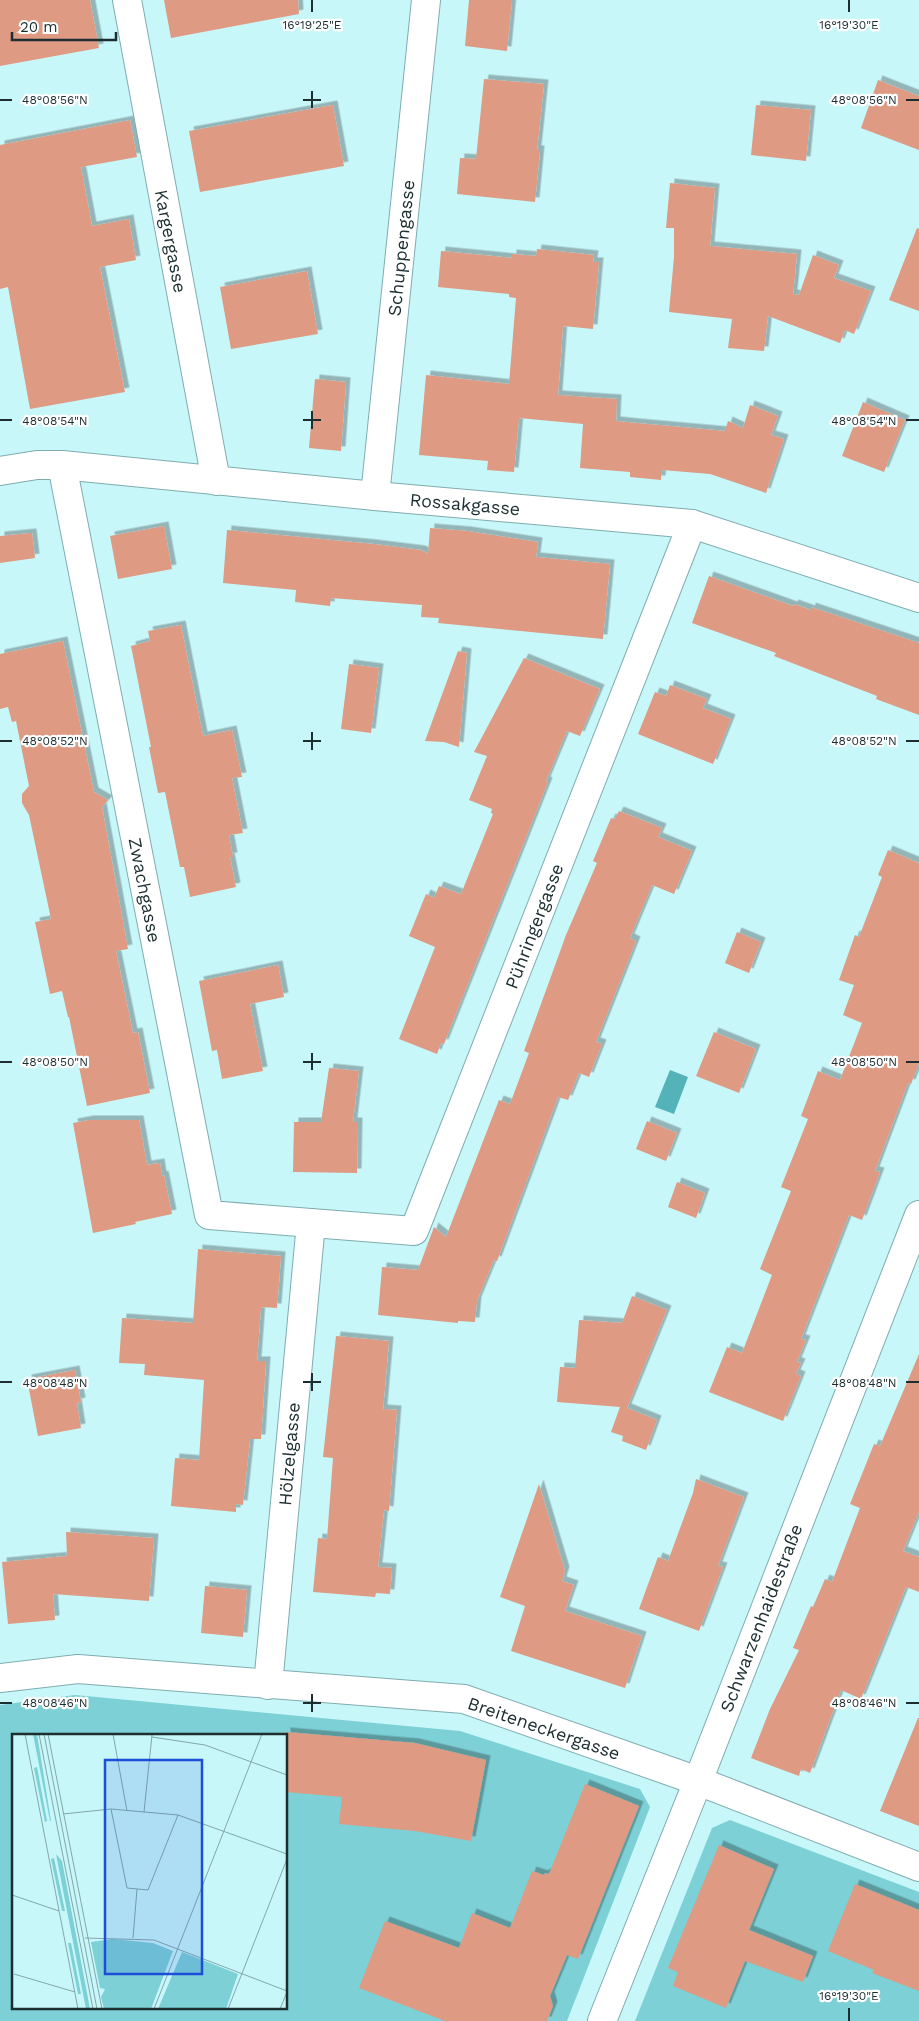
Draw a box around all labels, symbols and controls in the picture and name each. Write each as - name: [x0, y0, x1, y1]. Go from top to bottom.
- scale bar: [12, 10, 116, 42]
- text: 20 m: [20, 18, 58, 36]
- text: 16°19'25"E: [283, 18, 342, 32]
- text: 16°19'30"E: [819, 18, 879, 32]
- text: 48°08'56"N: [22, 93, 88, 107]
- text: 48°08'56"N: [831, 93, 897, 107]
- street label: Schuppengasse: [383, 179, 419, 317]
- street label: Kargergasse: [151, 188, 191, 294]
- text: 48°08'54"N: [22, 414, 88, 428]
- text: 48°08'54"N: [831, 414, 897, 428]
- street label: Rossakgasse: [409, 489, 521, 519]
- text: 48°08'52"N: [22, 734, 88, 748]
- text: 48°08'52"N: [831, 734, 897, 748]
- street label: Zwachgasse: [125, 836, 165, 944]
- street label: Pühringergasse: [500, 860, 568, 992]
- text: 48°08'50"N: [22, 1055, 88, 1069]
- text: 48°08'50"N: [831, 1055, 897, 1069]
- text: 48°08'48"N: [22, 1376, 88, 1390]
- text: 48°08'48"N: [831, 1376, 897, 1390]
- street label: Hölzelgasse: [274, 1401, 304, 1507]
- street label: Schwarzenhaidestraße: [715, 1521, 807, 1715]
- street label: Breiteneckergasse: [465, 1692, 623, 1764]
- text: 48°08'46"N: [22, 1696, 88, 1710]
- text: 48°08'46"N: [831, 1696, 897, 1710]
- inset map: [12, 1734, 288, 2008]
- text: 16°19'30"E: [819, 1989, 879, 2003]

